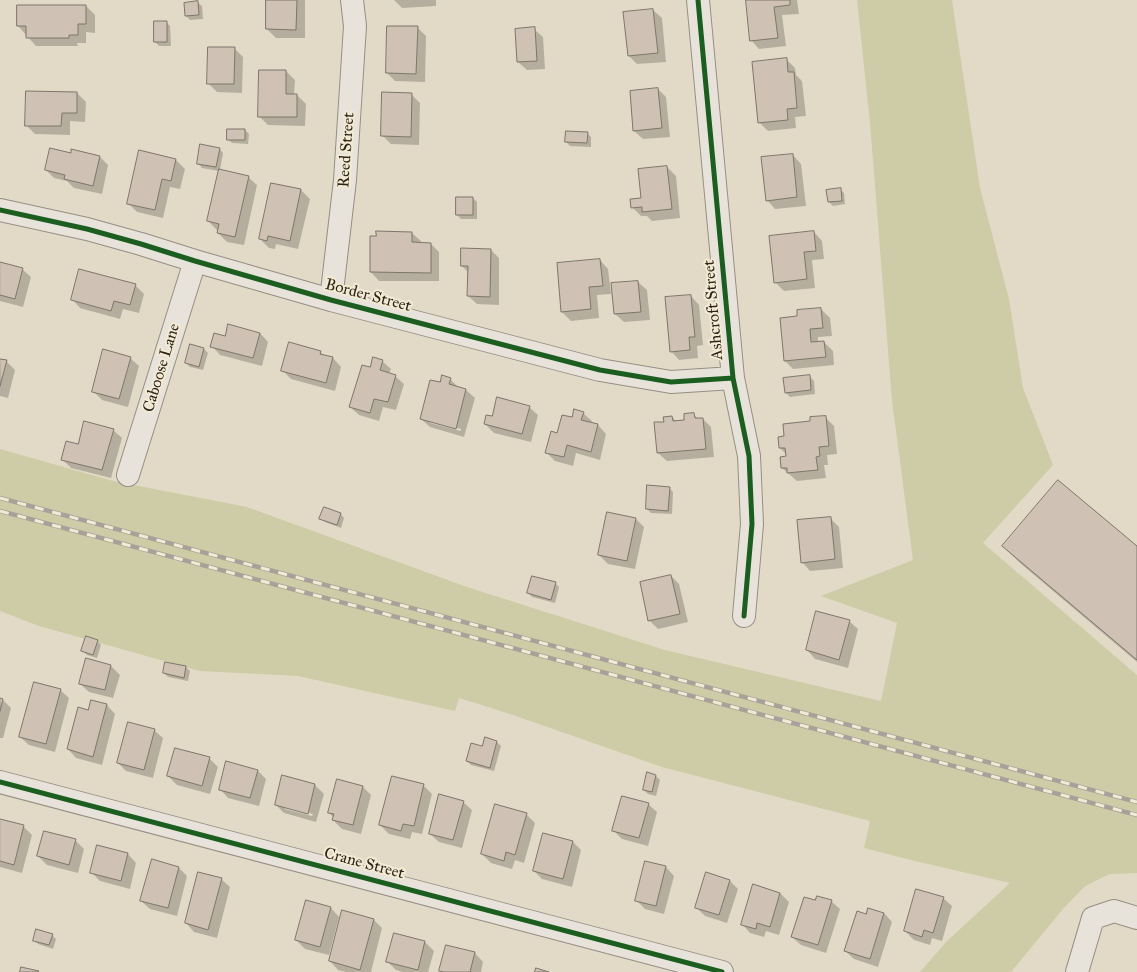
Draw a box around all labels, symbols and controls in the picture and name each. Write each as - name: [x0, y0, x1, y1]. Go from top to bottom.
- street label: Reed Street: [335, 112, 359, 188]
- street label: Ashcroft Street: [700, 259, 728, 361]
- street label: Border Street: [323, 275, 413, 317]
- street label: Caboose Lane: [139, 321, 185, 415]
- street label: Crane Street: [322, 844, 406, 884]

